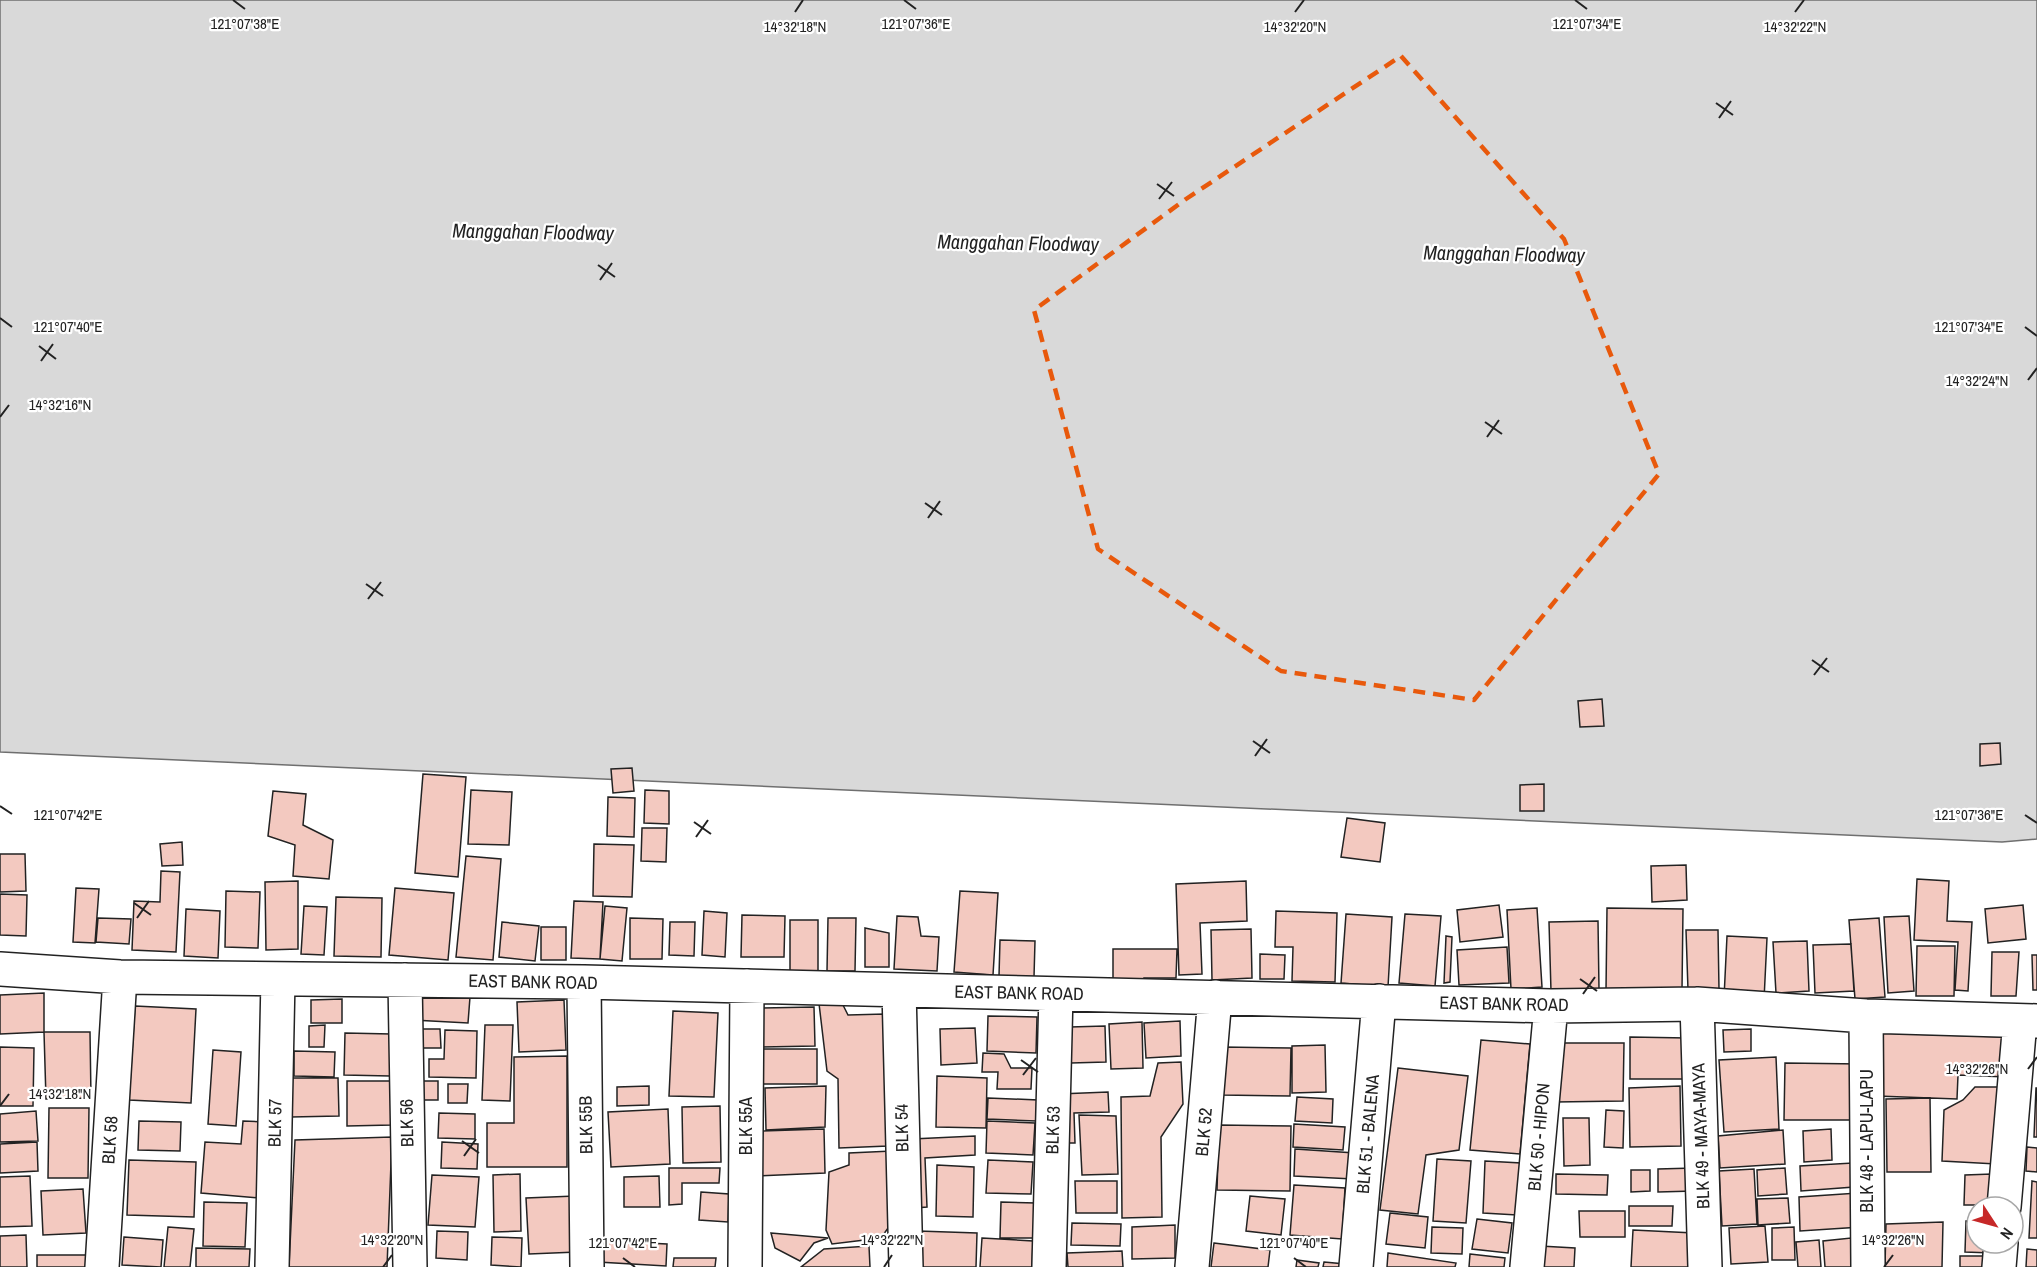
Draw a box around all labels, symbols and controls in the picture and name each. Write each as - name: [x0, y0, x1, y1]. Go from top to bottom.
- text: 121°07'38"E: [211, 13, 279, 34]
- text: 121°07'36"E: [882, 13, 950, 34]
- text: 121°07'34"E: [1553, 13, 1621, 34]
- text: 14°32'18"N: [764, 16, 826, 37]
- text: 14°32'20"N: [1264, 16, 1326, 37]
- text: 14°32'22"N: [1764, 16, 1826, 37]
- water label: Manggahan Floodway: [452, 217, 615, 246]
- water label: Manggahan Floodway: [937, 228, 1100, 257]
- water label: Manggahan Floodway: [1423, 239, 1586, 268]
- text: 121°07'40"E: [34, 316, 102, 337]
- text: 121°07'34"E: [1935, 316, 2003, 337]
- text: 14°32'24"N: [1946, 370, 2008, 391]
- text: 14°32'16"N: [29, 394, 91, 415]
- text: 121°07'42"E: [34, 804, 102, 825]
- text: 121°07'36"E: [1935, 804, 2003, 825]
- street label: EAST BANK ROAD: [468, 968, 598, 995]
- street label: EAST BANK ROAD: [954, 979, 1084, 1006]
- street label: EAST BANK ROAD: [1439, 990, 1569, 1017]
- text: 14°32'26"N: [1946, 1058, 2008, 1079]
- street label: BLK 49 - MAYA-MAYA: [1685, 1063, 1716, 1209]
- street label: BLK 48 - LAPU-LAPU: [1854, 1069, 1879, 1213]
- street label: BLK 51 - BALENA: [1350, 1073, 1385, 1195]
- street label: BLK 50 - HIPON: [1521, 1082, 1556, 1192]
- text: 14°32'18"N: [29, 1083, 91, 1104]
- street label: BLK 55B: [572, 1096, 599, 1154]
- street label: BLK 55A: [733, 1097, 758, 1155]
- street label: BLK 57: [262, 1099, 287, 1147]
- street label: BLK 56: [394, 1099, 419, 1147]
- street label: BLK 54: [889, 1104, 914, 1152]
- street label: BLK 53: [1039, 1105, 1066, 1155]
- street label: BLK 52: [1189, 1107, 1218, 1157]
- street label: BLK 58: [95, 1115, 124, 1165]
- north arrow: [1965, 1195, 2025, 1255]
- text: N: [1995, 1224, 2019, 1244]
- text: 14°32'20"N: [361, 1229, 423, 1250]
- text: 14°32'22"N: [861, 1229, 923, 1250]
- text: 14°32'26"N: [1862, 1229, 1924, 1250]
- text: 121°07'42"E: [589, 1232, 657, 1253]
- text: 121°07'40"E: [1260, 1232, 1328, 1253]

